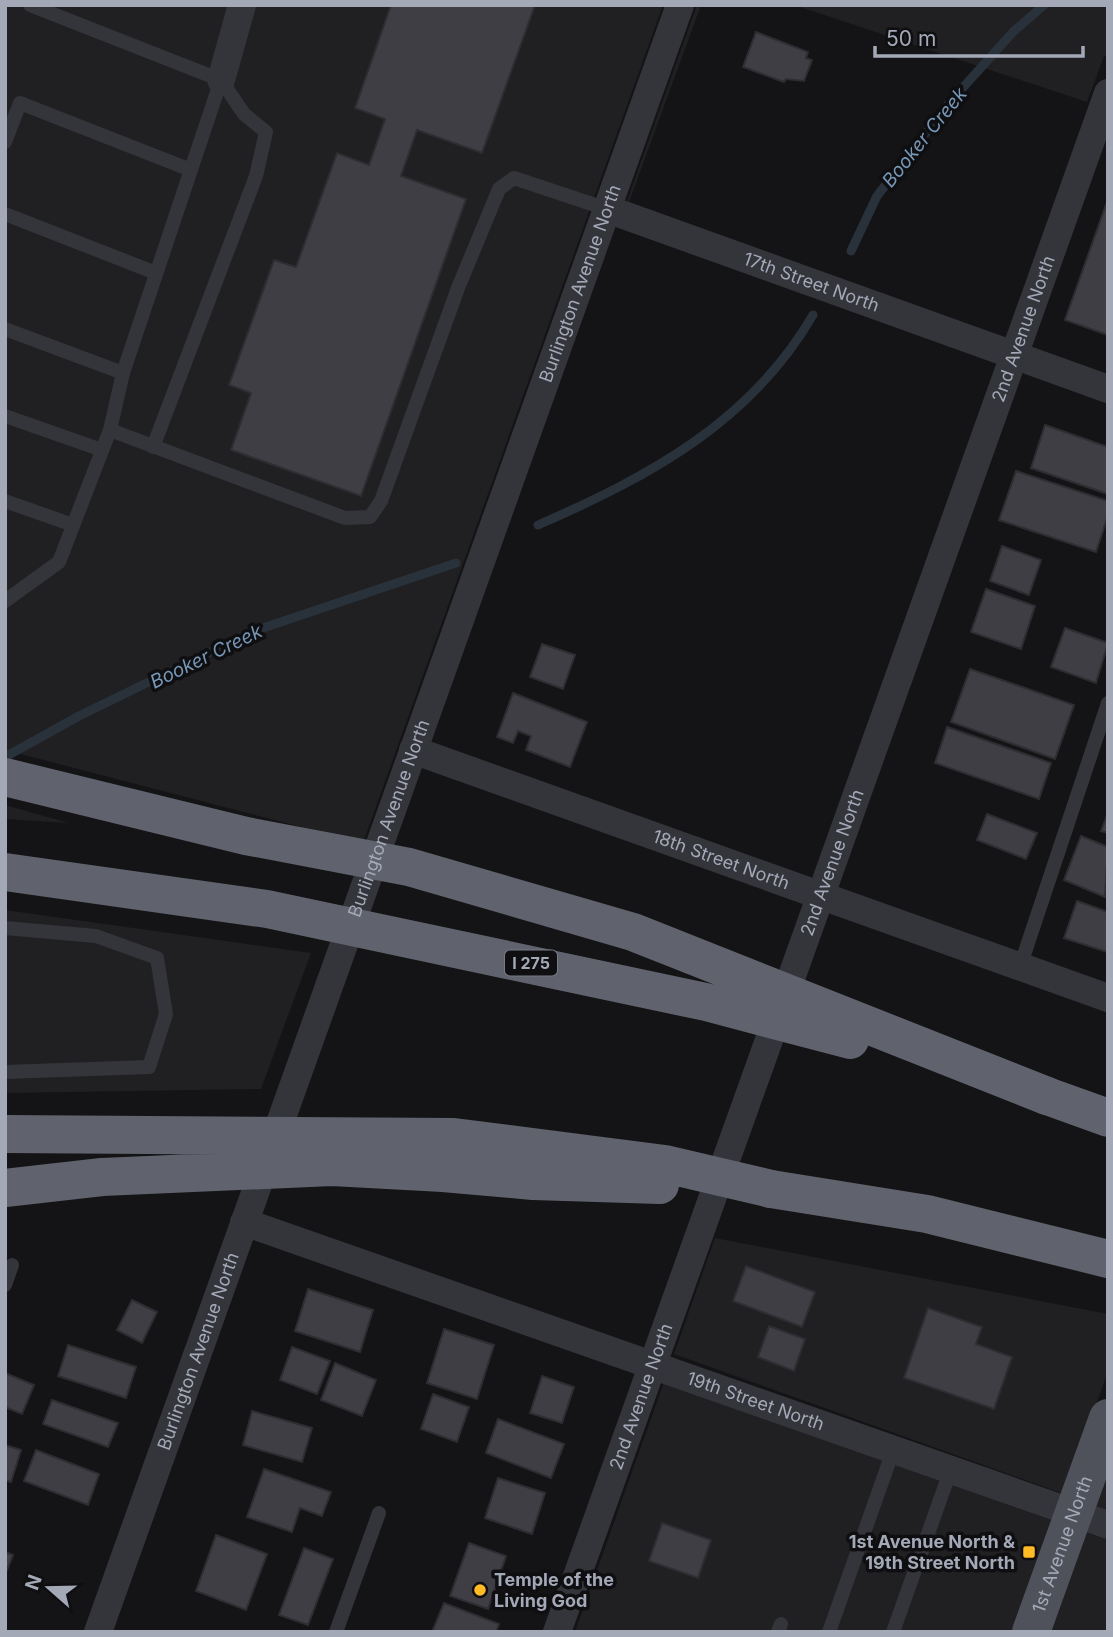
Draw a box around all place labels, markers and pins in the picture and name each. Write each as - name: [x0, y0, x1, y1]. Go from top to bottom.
- place label: 1st Avenue North & 19th Street North: [849, 1531, 1015, 1573]
- marker: 1st Avenue North & 19th Street North: [1021, 1544, 1037, 1560]
- place label: Temple of the Living God: [494, 1569, 614, 1611]
- marker: Temple of the Living God: [472, 1582, 488, 1598]

